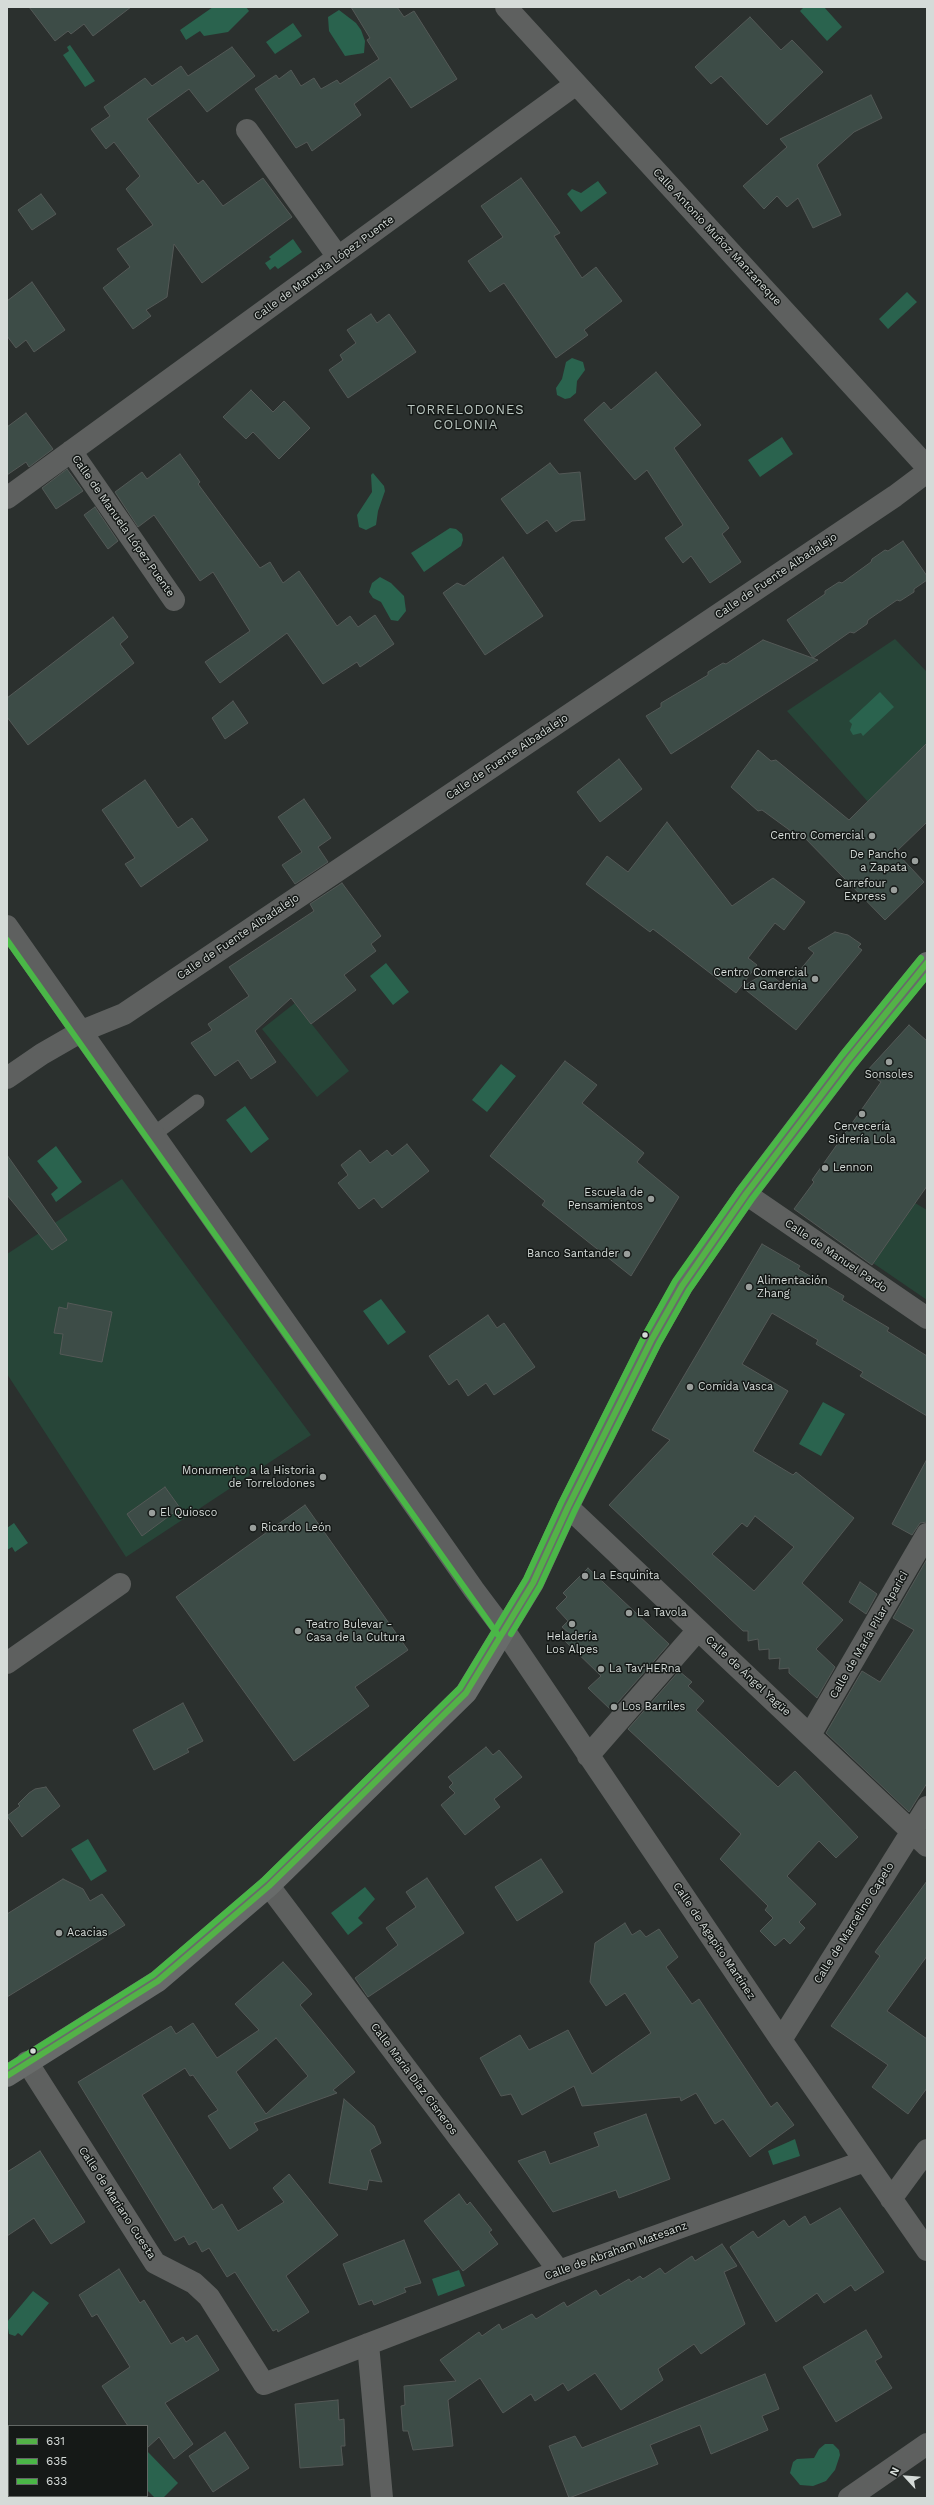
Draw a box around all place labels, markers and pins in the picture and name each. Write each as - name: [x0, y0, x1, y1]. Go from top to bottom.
- place label: Centro Comercial: [770, 829, 864, 843]
- marker: Centro Comercial: [867, 831, 877, 841]
- place label: De Pancho a Zapata: [850, 848, 907, 874]
- marker: De Pancho a Zapata: [910, 856, 920, 866]
- place label: Carrefour Express: [835, 877, 886, 903]
- marker: Carrefour Express: [889, 885, 899, 895]
- place label: Centro Comercial La Gardenia: [713, 966, 807, 992]
- marker: Centro Comercial La Gardenia: [810, 974, 820, 984]
- marker: Sonsoles: [884, 1057, 894, 1067]
- place label: Sonsoles: [865, 1068, 913, 1082]
- marker: Cervecería Sidrería Lola: [857, 1109, 867, 1119]
- place label: Cervecería Sidrería Lola: [828, 1120, 896, 1146]
- place label: Lennon: [833, 1161, 873, 1175]
- marker: Lennon: [820, 1163, 830, 1173]
- place label: Escuela de Pensamientos: [568, 1186, 643, 1212]
- marker: Escuela de Pensamientos: [646, 1194, 656, 1204]
- place label: Banco Santander: [527, 1247, 619, 1261]
- marker: Banco Santander: [622, 1249, 632, 1259]
- place label: Alimentación Zhang: [757, 1274, 827, 1300]
- marker: Alimentación Zhang: [744, 1282, 754, 1292]
- unlabelled marker: [640, 1330, 650, 1340]
- place label: Comida Vasca: [698, 1380, 773, 1394]
- marker: Comida Vasca: [685, 1382, 695, 1392]
- place label: Monumento a la Historia de Torrelodones: [182, 1464, 315, 1490]
- marker: Monumento a la Historia de Torrelodones: [318, 1472, 328, 1482]
- place label: El Quiosco: [160, 1506, 217, 1520]
- marker: El Quiosco: [147, 1508, 157, 1518]
- place label: Ricardo León: [261, 1521, 331, 1535]
- marker: Ricardo León: [248, 1523, 258, 1533]
- place label: La Esquinita: [593, 1569, 660, 1583]
- marker: La Esquinita: [580, 1571, 590, 1581]
- place label: La Tavola: [637, 1606, 687, 1620]
- marker: La Tavola: [624, 1608, 634, 1618]
- place label: Teatro Bulevar - Casa de la Cultura: [306, 1618, 405, 1644]
- marker: Heladería Los Alpes: [567, 1619, 577, 1629]
- marker: Teatro Bulevar - Casa de la Cultura: [293, 1626, 303, 1636]
- place label: Heladería Los Alpes: [546, 1630, 598, 1656]
- place label: La Tav'HERna: [609, 1662, 681, 1676]
- marker: La Tav'HERna: [596, 1664, 606, 1674]
- place label: Los Barriles: [622, 1700, 685, 1714]
- marker: Los Barriles: [609, 1702, 619, 1712]
- place label: Acacias: [67, 1926, 108, 1940]
- marker: Acacias: [54, 1928, 64, 1938]
- unlabelled marker: [28, 2046, 38, 2056]

